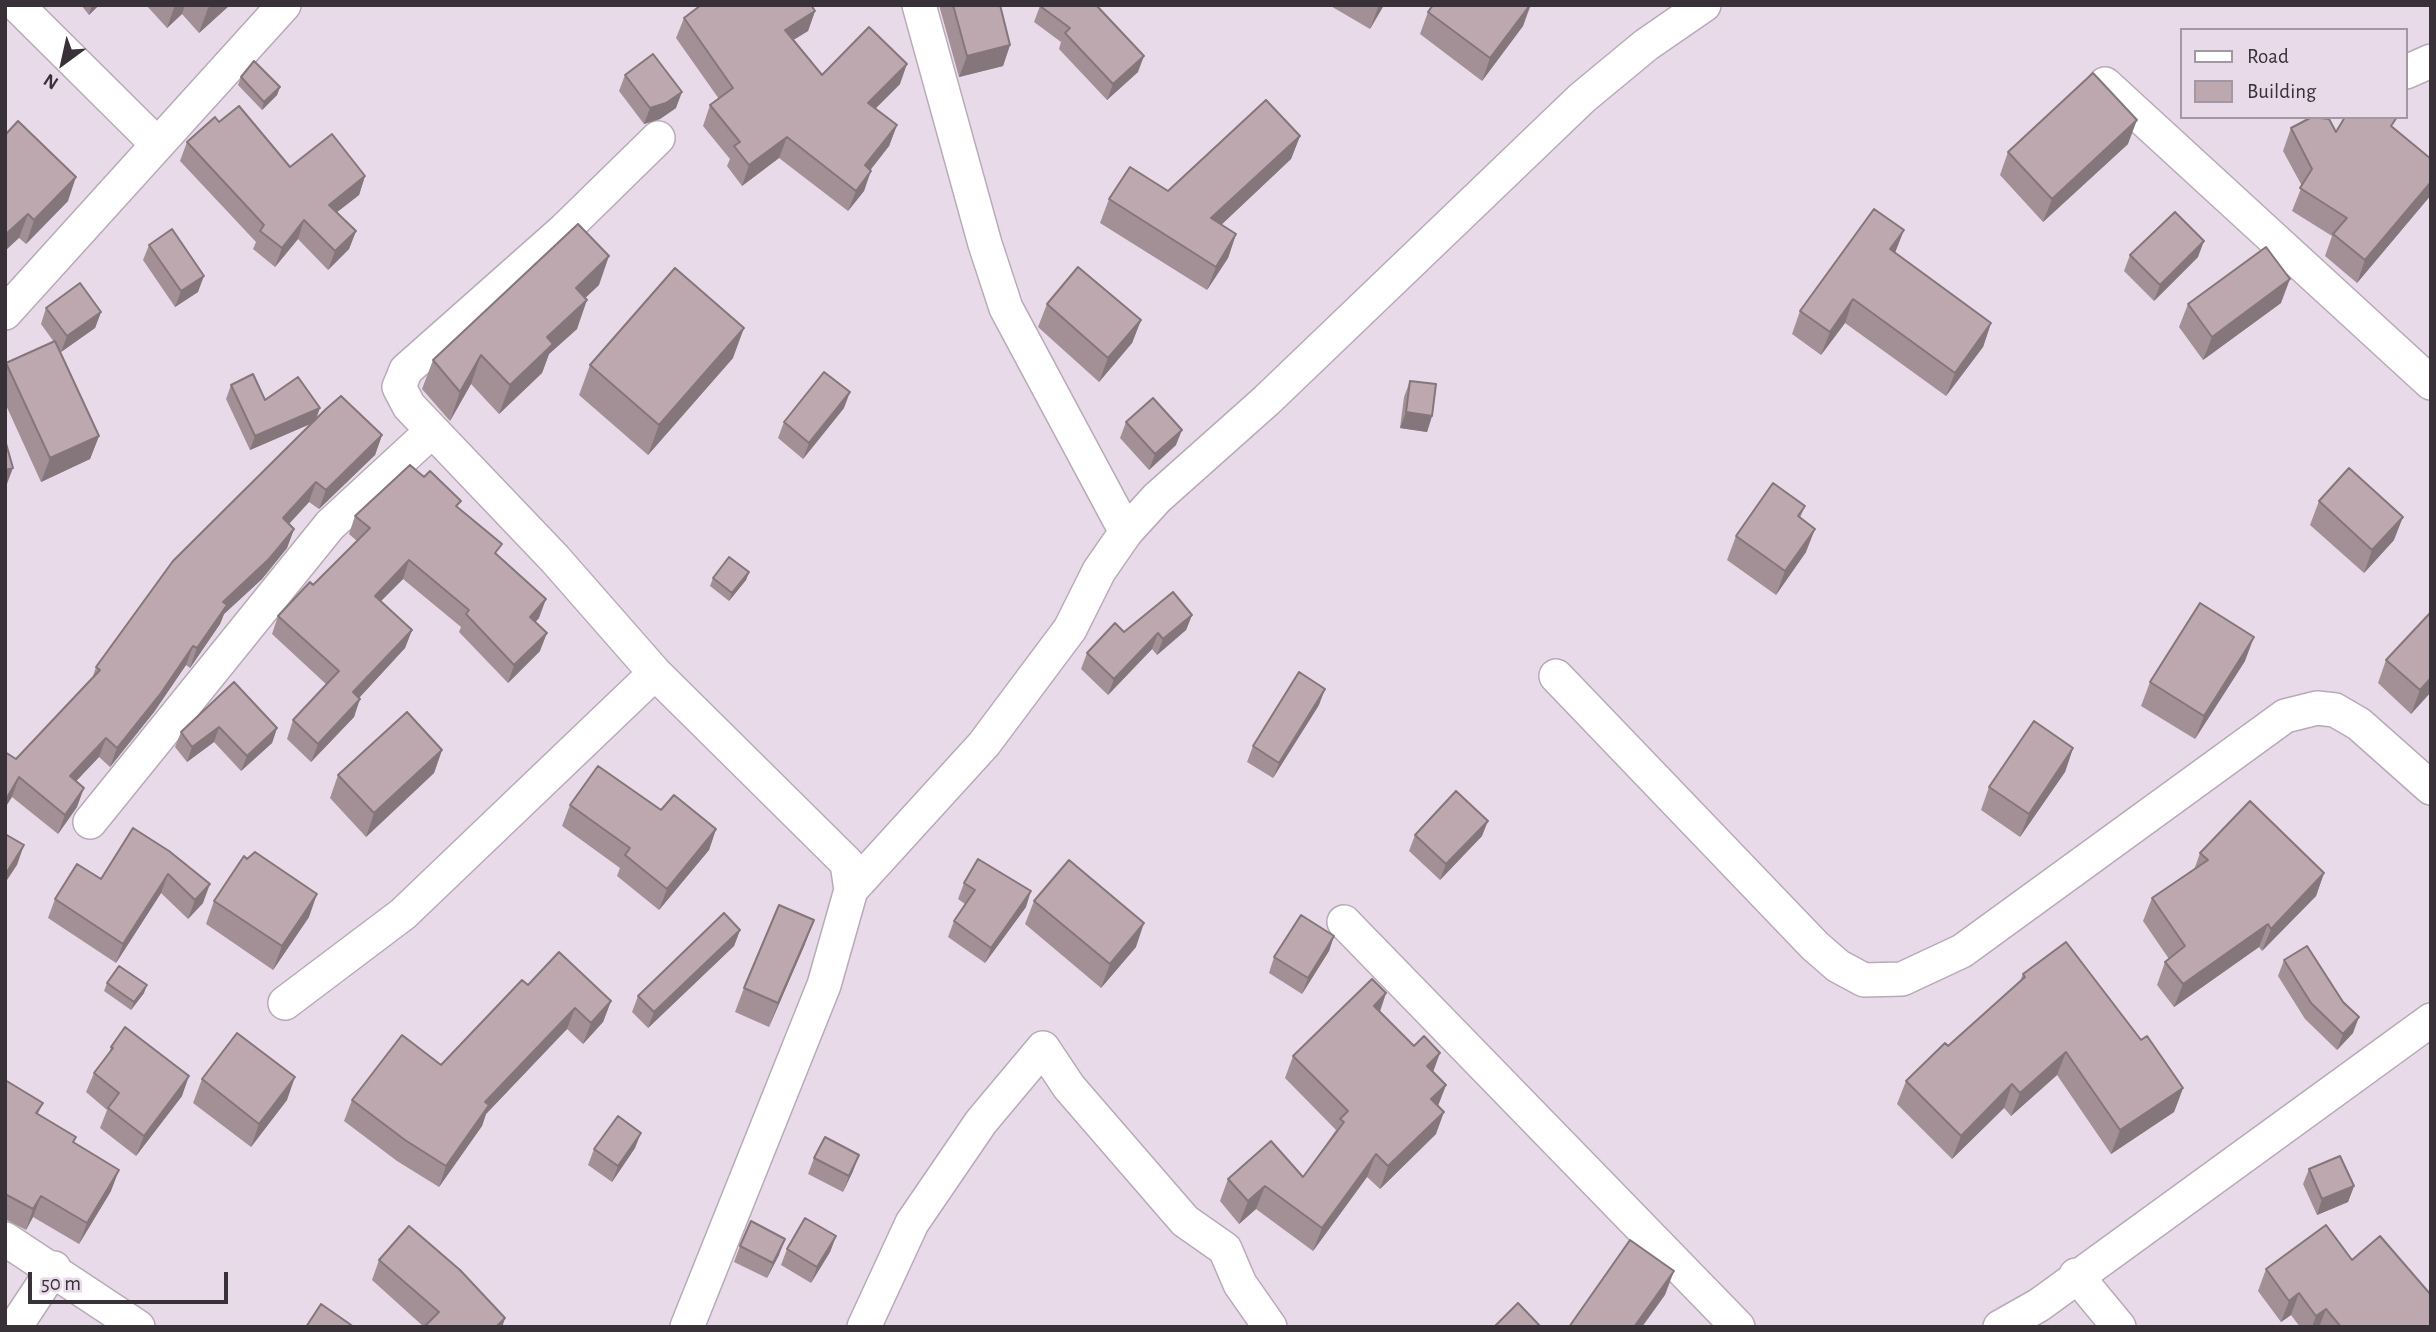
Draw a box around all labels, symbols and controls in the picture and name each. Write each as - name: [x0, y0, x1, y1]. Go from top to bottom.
- north arrow: [28, 28, 98, 98]
- legend: [2180, 28, 2408, 119]
- text: Road: [2247, 46, 2289, 67]
- text: N: [41, 69, 62, 93]
- text: Building: [2247, 81, 2316, 102]
- scale bar: [32, 1258, 231, 1302]
- text: 50 m: [41, 1273, 81, 1294]

